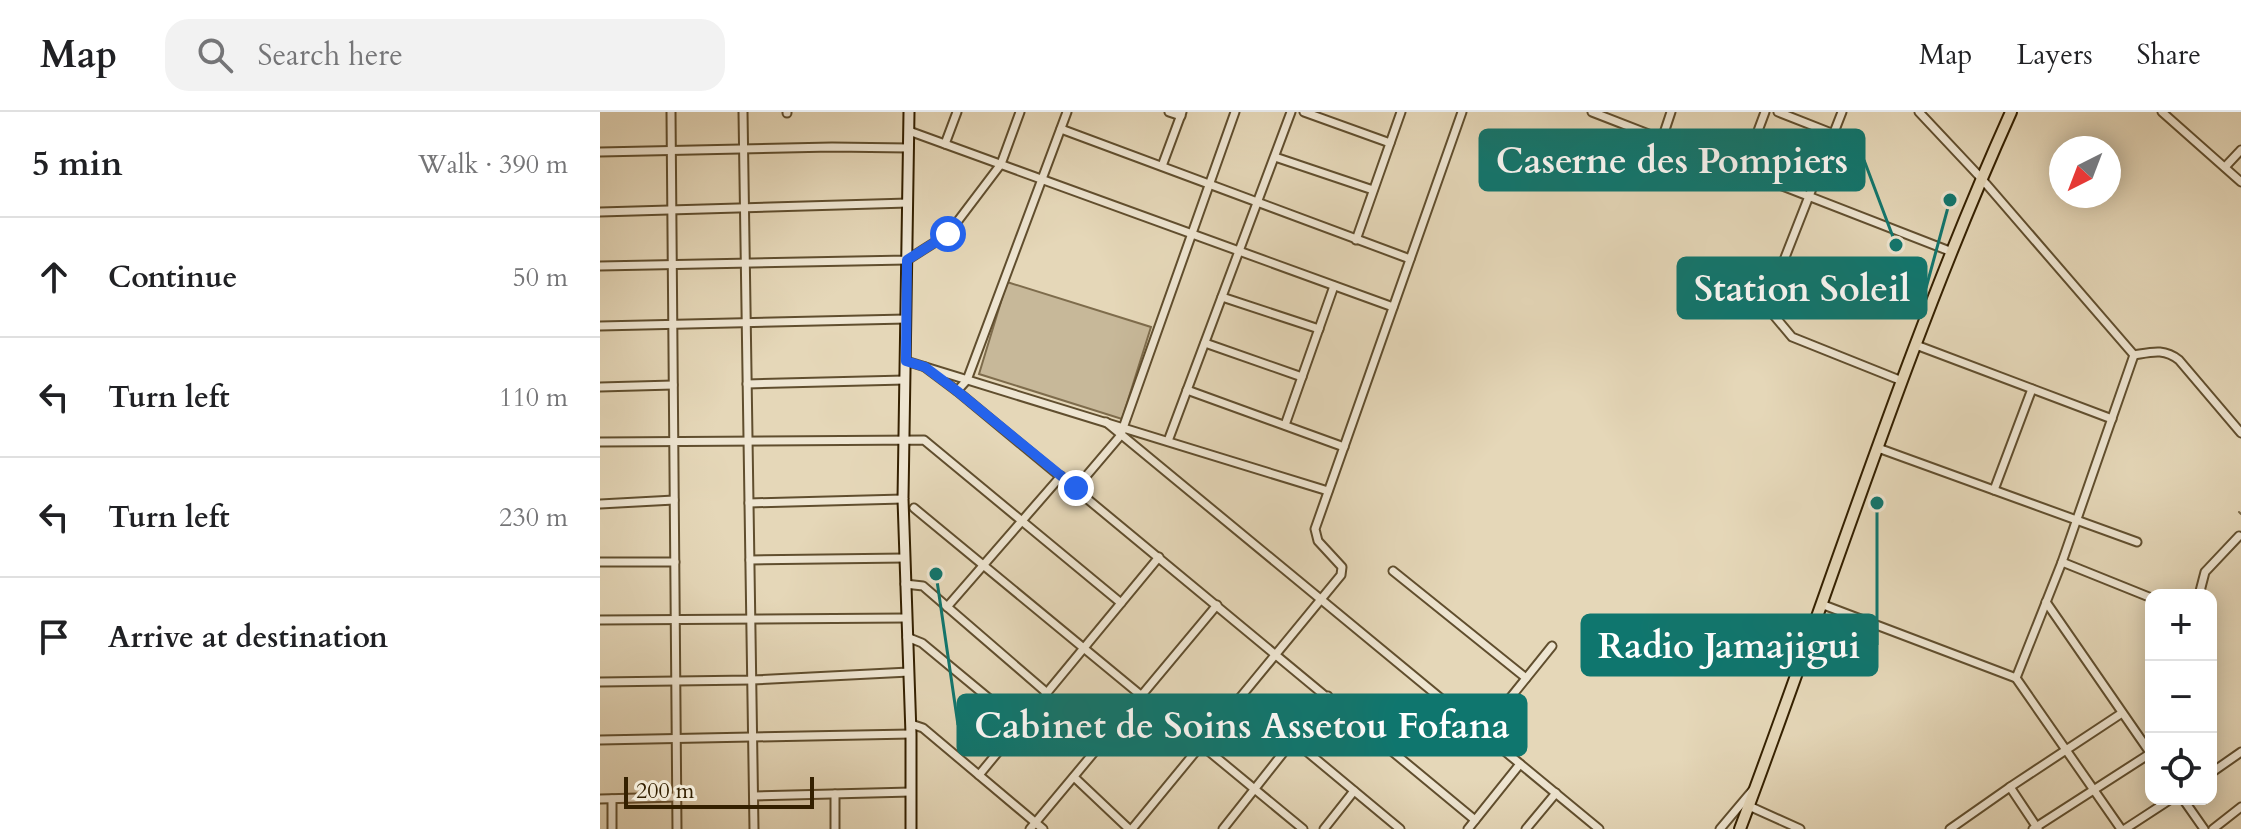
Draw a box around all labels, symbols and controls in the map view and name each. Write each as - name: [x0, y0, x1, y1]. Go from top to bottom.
- search box: [165, 19, 725, 91]
- text: Map: [40, 29, 117, 81]
- icon: search: [193, 33, 237, 77]
- text: Search here: [257, 35, 403, 76]
- text: Map: [1919, 36, 1972, 74]
- text: Layers: [2016, 36, 2093, 74]
- text: Share: [2137, 36, 2201, 74]
- callout: Caserne des Pompiers: [1480, 130, 1864, 190]
- north arrow: [2049, 136, 2121, 208]
- text: Caserne des Pompiers: [1496, 137, 1848, 186]
- text: 5 min: [32, 141, 123, 187]
- text: Walk · 390 m: [418, 147, 568, 182]
- route start: [930, 216, 966, 252]
- icon: ahead: [32, 255, 76, 299]
- text: Continue: [108, 257, 237, 298]
- callout: Station Soleil: [1678, 258, 1926, 318]
- text: 50 m: [512, 260, 568, 295]
- text: Station Soleil: [1694, 265, 1910, 314]
- icon: left: [32, 375, 76, 419]
- text: Turn left: [108, 377, 230, 418]
- text: 110 m: [499, 380, 568, 415]
- route end: [1058, 470, 1094, 506]
- icon: left: [32, 495, 76, 539]
- text: Turn left: [108, 497, 230, 538]
- text: 230 m: [499, 500, 568, 535]
- map controls: [2145, 589, 2217, 805]
- button: +: [2145, 589, 2217, 661]
- icon: arrive: [32, 615, 76, 659]
- callout: Radio Jamajigui: [1582, 615, 1877, 675]
- text: Arrive at destination: [108, 617, 388, 658]
- text: Radio Jamajigui: [1598, 622, 1860, 671]
- button: −: [2145, 661, 2217, 733]
- callout: Cabinet de Soins Assetou Fofana: [958, 695, 1526, 755]
- text: Cabinet de Soins Assetou Fofana: [974, 702, 1510, 751]
- button: locate: [2145, 733, 2217, 805]
- scale bar: [624, 773, 814, 809]
- text: 200 m: [636, 776, 694, 806]

